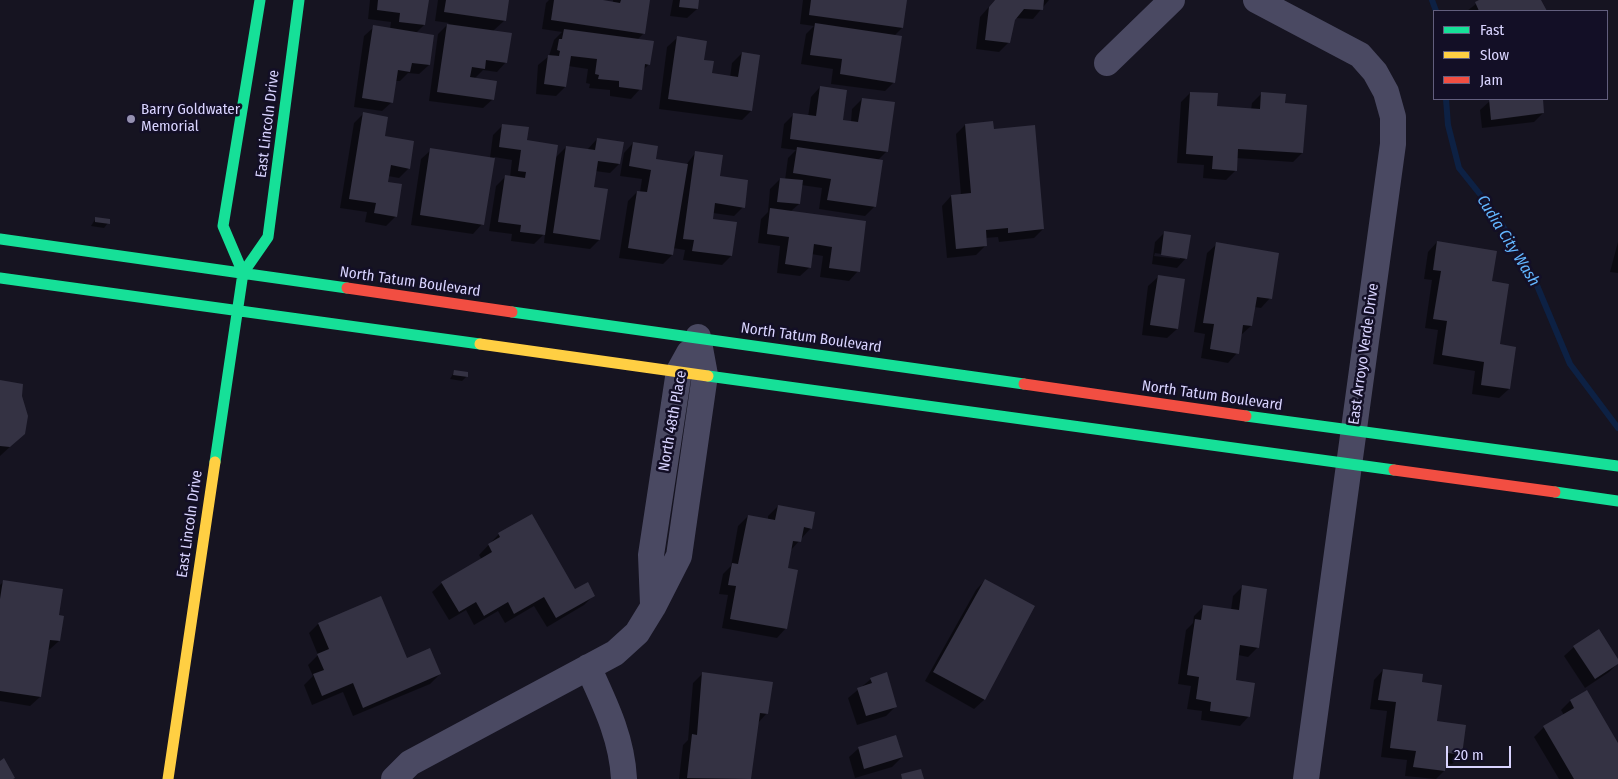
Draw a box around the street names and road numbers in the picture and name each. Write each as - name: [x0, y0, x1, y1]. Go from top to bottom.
- street label: East Lincoln Drive: [252, 69, 284, 179]
- street label: North Tatum Boulevard: [339, 263, 481, 301]
- street label: East Arroyo Verde Drive: [1345, 282, 1383, 426]
- street label: North Tatum Boulevard: [740, 319, 882, 357]
- street label: North 48th Place: [655, 369, 691, 473]
- street label: North Tatum Boulevard: [1141, 377, 1283, 415]
- street label: East Lincoln Drive: [174, 469, 206, 579]

